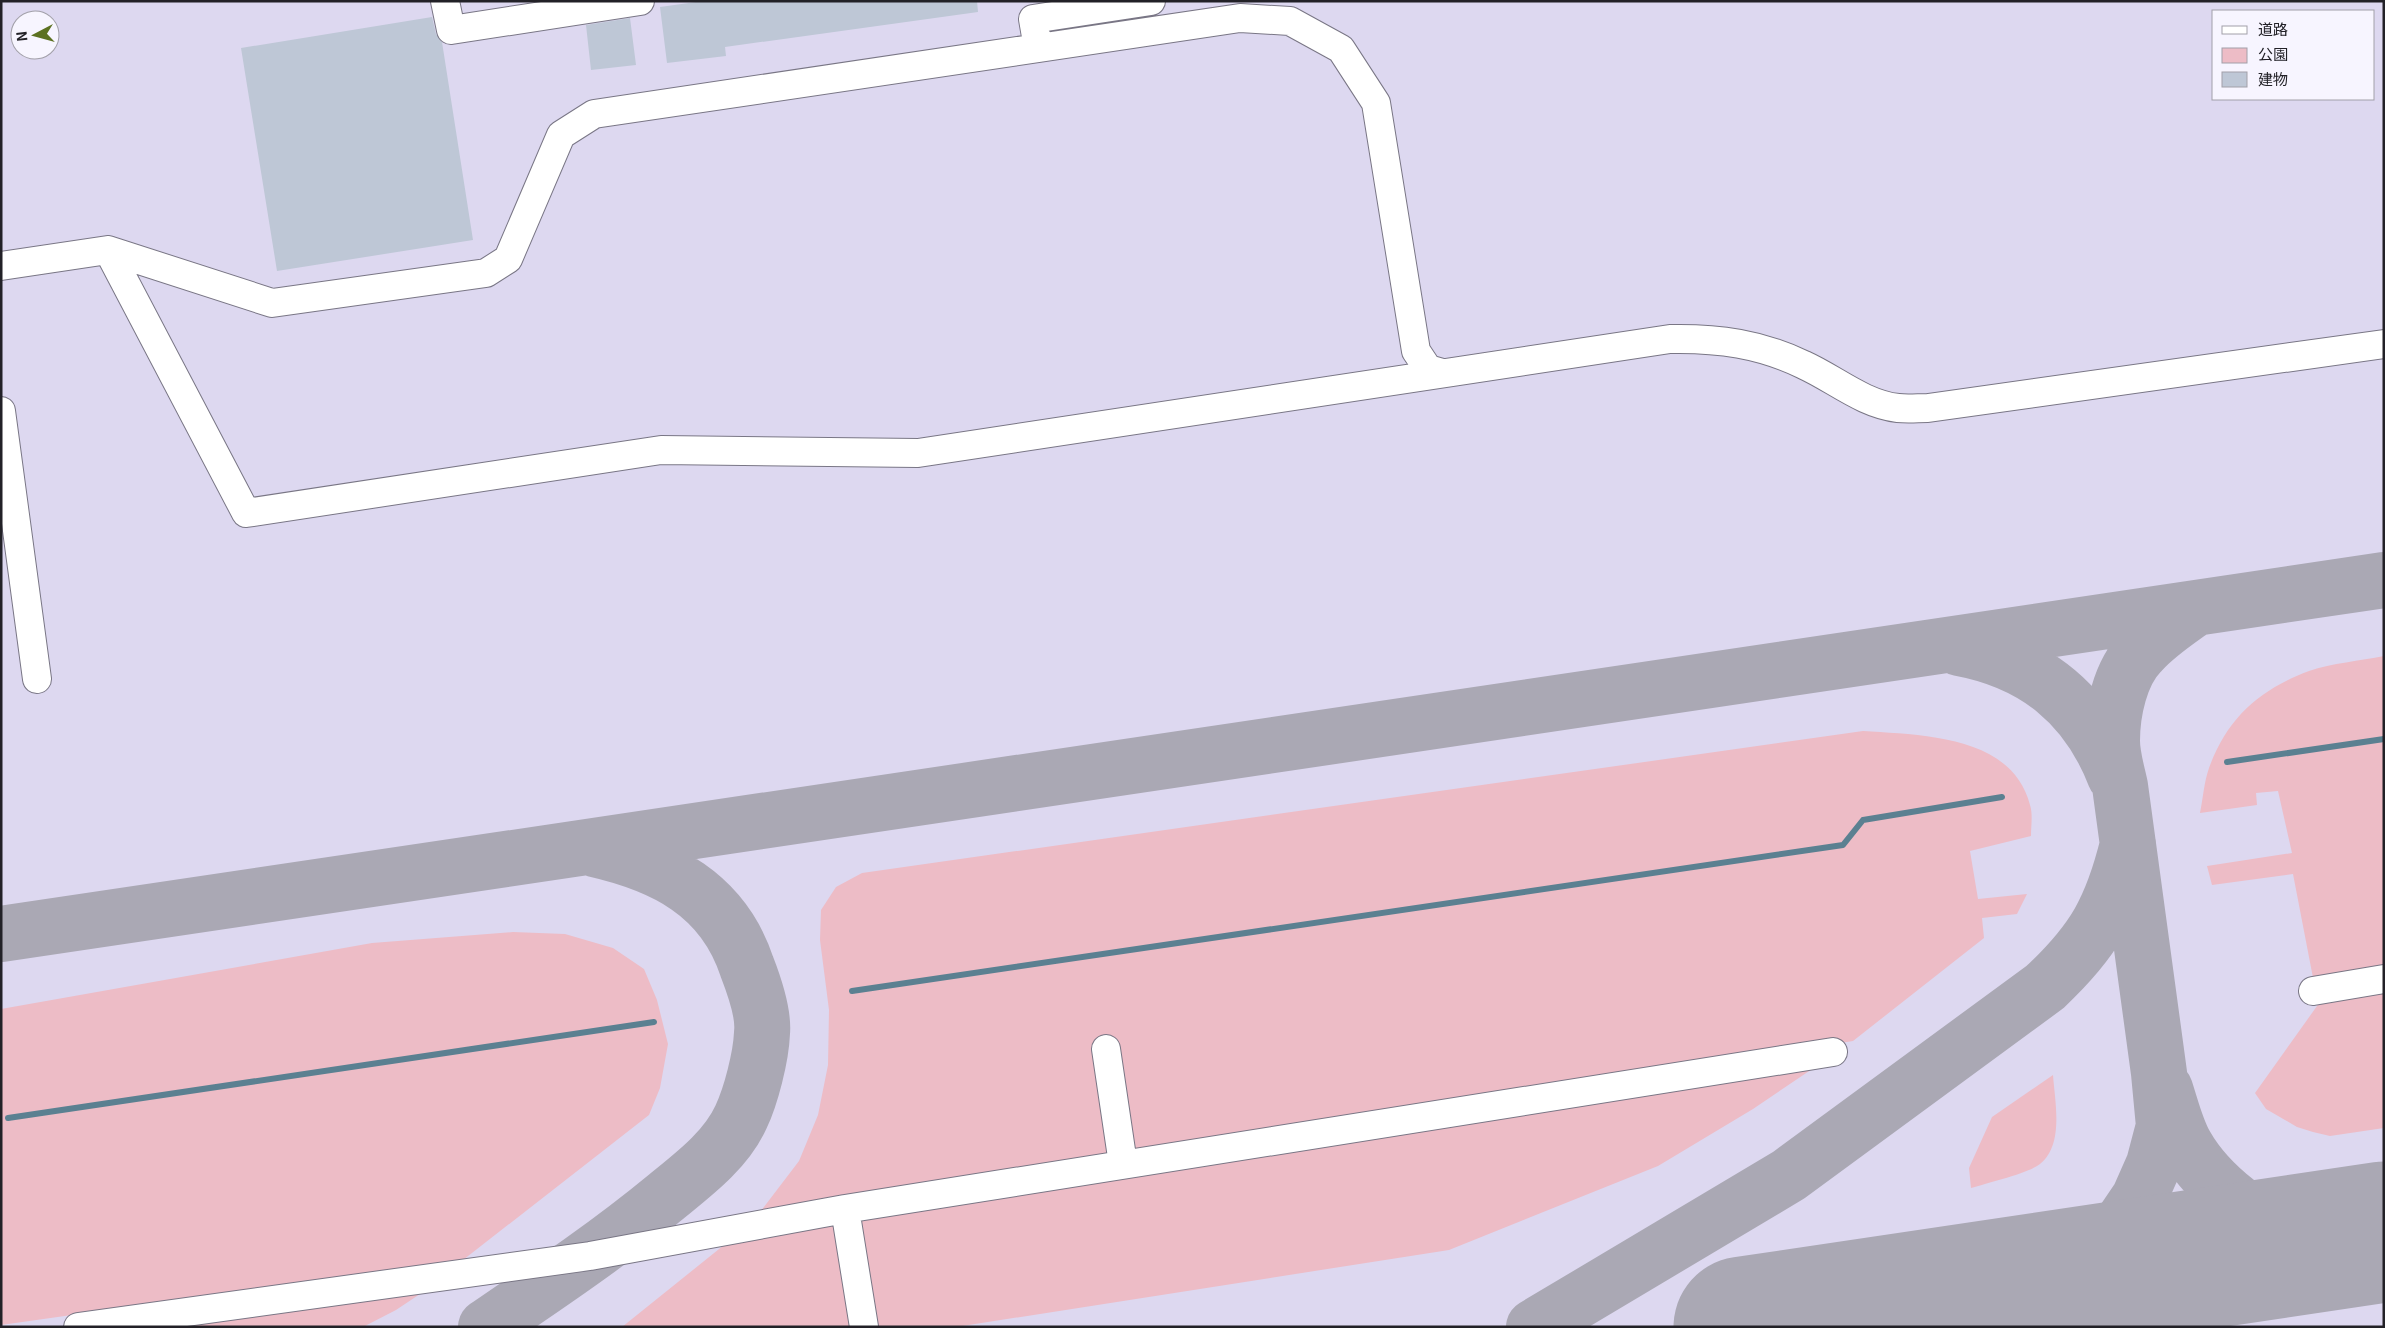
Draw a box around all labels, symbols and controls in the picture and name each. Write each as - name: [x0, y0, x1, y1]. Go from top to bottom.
- north arrow: [10, 10, 60, 60]
- legend: [2212, 10, 2375, 100]
- text: 道路: [2258, 18, 2288, 39]
- text: N: [11, 30, 32, 43]
- text: 公園: [2258, 43, 2288, 64]
- text: 建物: [2258, 68, 2288, 89]

